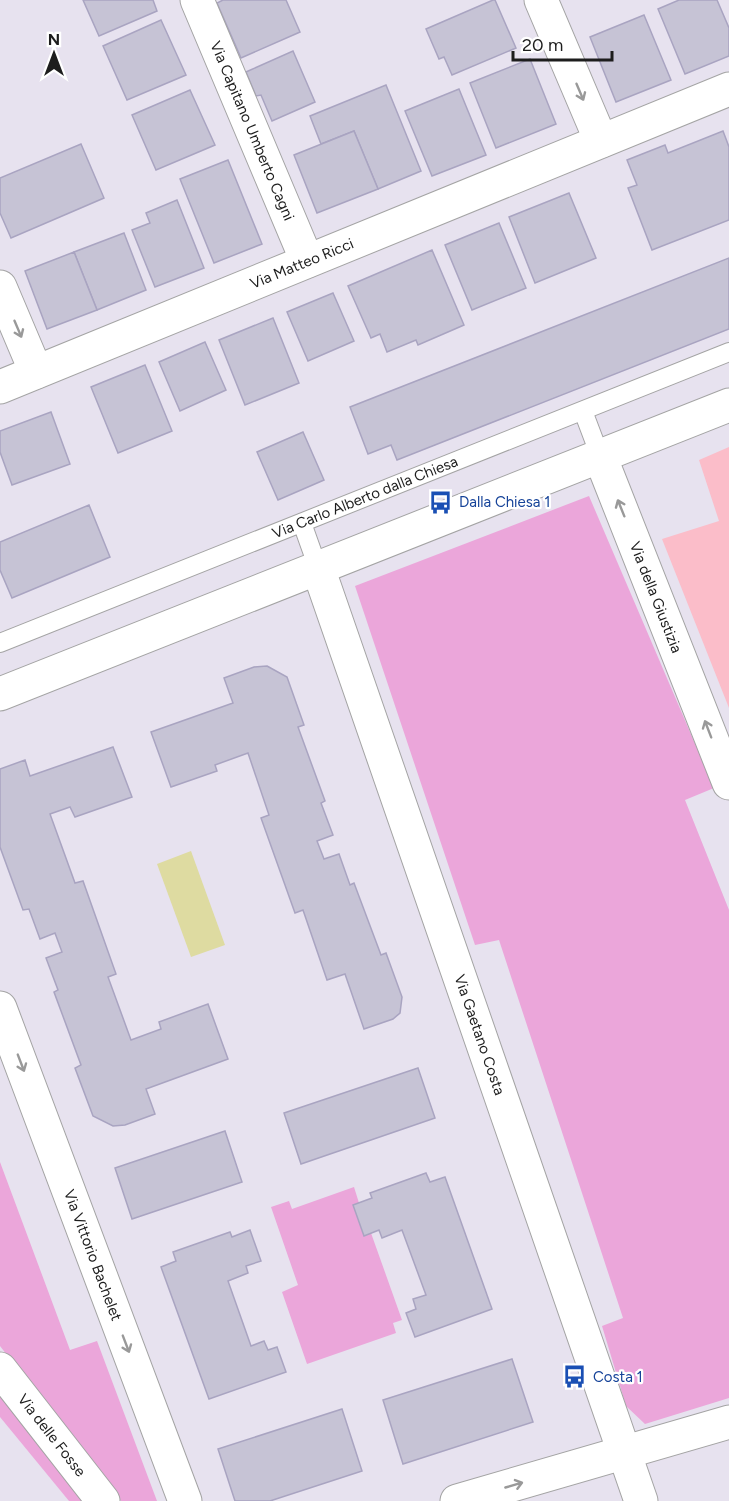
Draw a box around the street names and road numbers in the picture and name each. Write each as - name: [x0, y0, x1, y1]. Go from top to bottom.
- street label: Via Capitano Umberto Cagni: [206, 38, 298, 223]
- street label: Via Matteo Ricci: [247, 234, 356, 293]
- street label: Via Carlo Alberto dalla Chiesa: [270, 452, 460, 542]
- street label: Via della Giustizia: [626, 539, 686, 656]
- street label: Via Gaetano Costa: [450, 972, 509, 1098]
- street label: Via Vittorio Bachelet: [60, 1187, 126, 1324]
- street label: Via delle Fosse: [14, 1390, 89, 1480]

